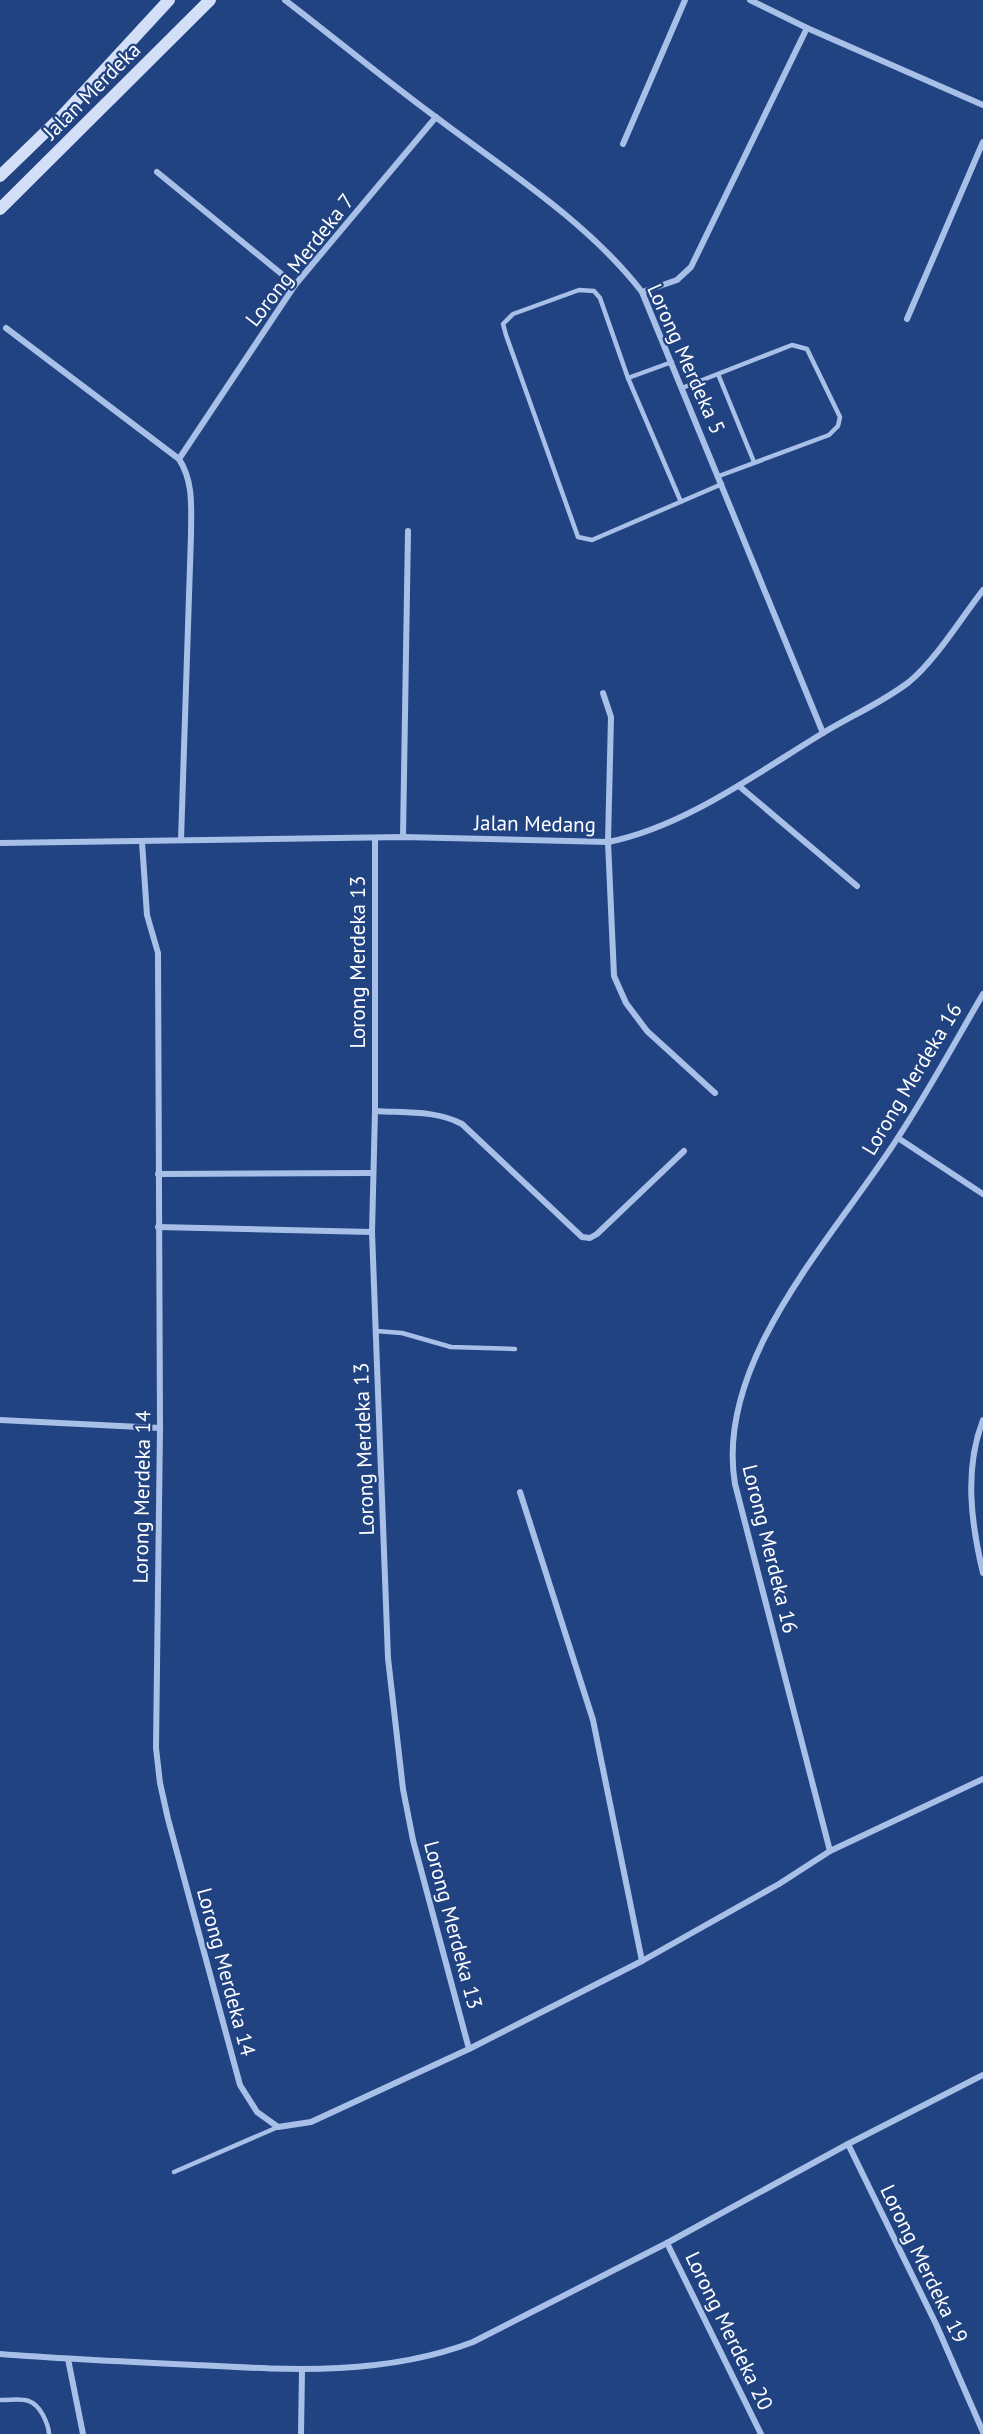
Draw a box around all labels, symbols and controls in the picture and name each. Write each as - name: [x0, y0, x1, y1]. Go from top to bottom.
- street label: Jalan Merdeka: [36, 36, 146, 146]
- street label: Lorong Merdeka 7: [239, 188, 360, 332]
- street label: Lorong Merdeka 5: [641, 280, 732, 438]
- street label: Jalan Medang: [473, 809, 596, 838]
- street label: Lorong Merdeka 13: [344, 876, 371, 1049]
- street label: Lorong Merdeka 16: [855, 998, 968, 1160]
- street label: Lorong Merdeka 13: [347, 1362, 380, 1536]
- street label: Lorong Merdeka 14: [126, 1410, 157, 1584]
- street label: Lorong Merdeka 16: [736, 1462, 805, 1636]
- street label: Lorong Merdeka 13: [418, 1838, 489, 2012]
- street label: Lorong Merdeka 14: [191, 1885, 262, 2059]
- street label: Lorong Merdeka 19: [874, 2180, 975, 2347]
- street label: Lorong Merdeka 20: [679, 2247, 780, 2414]

